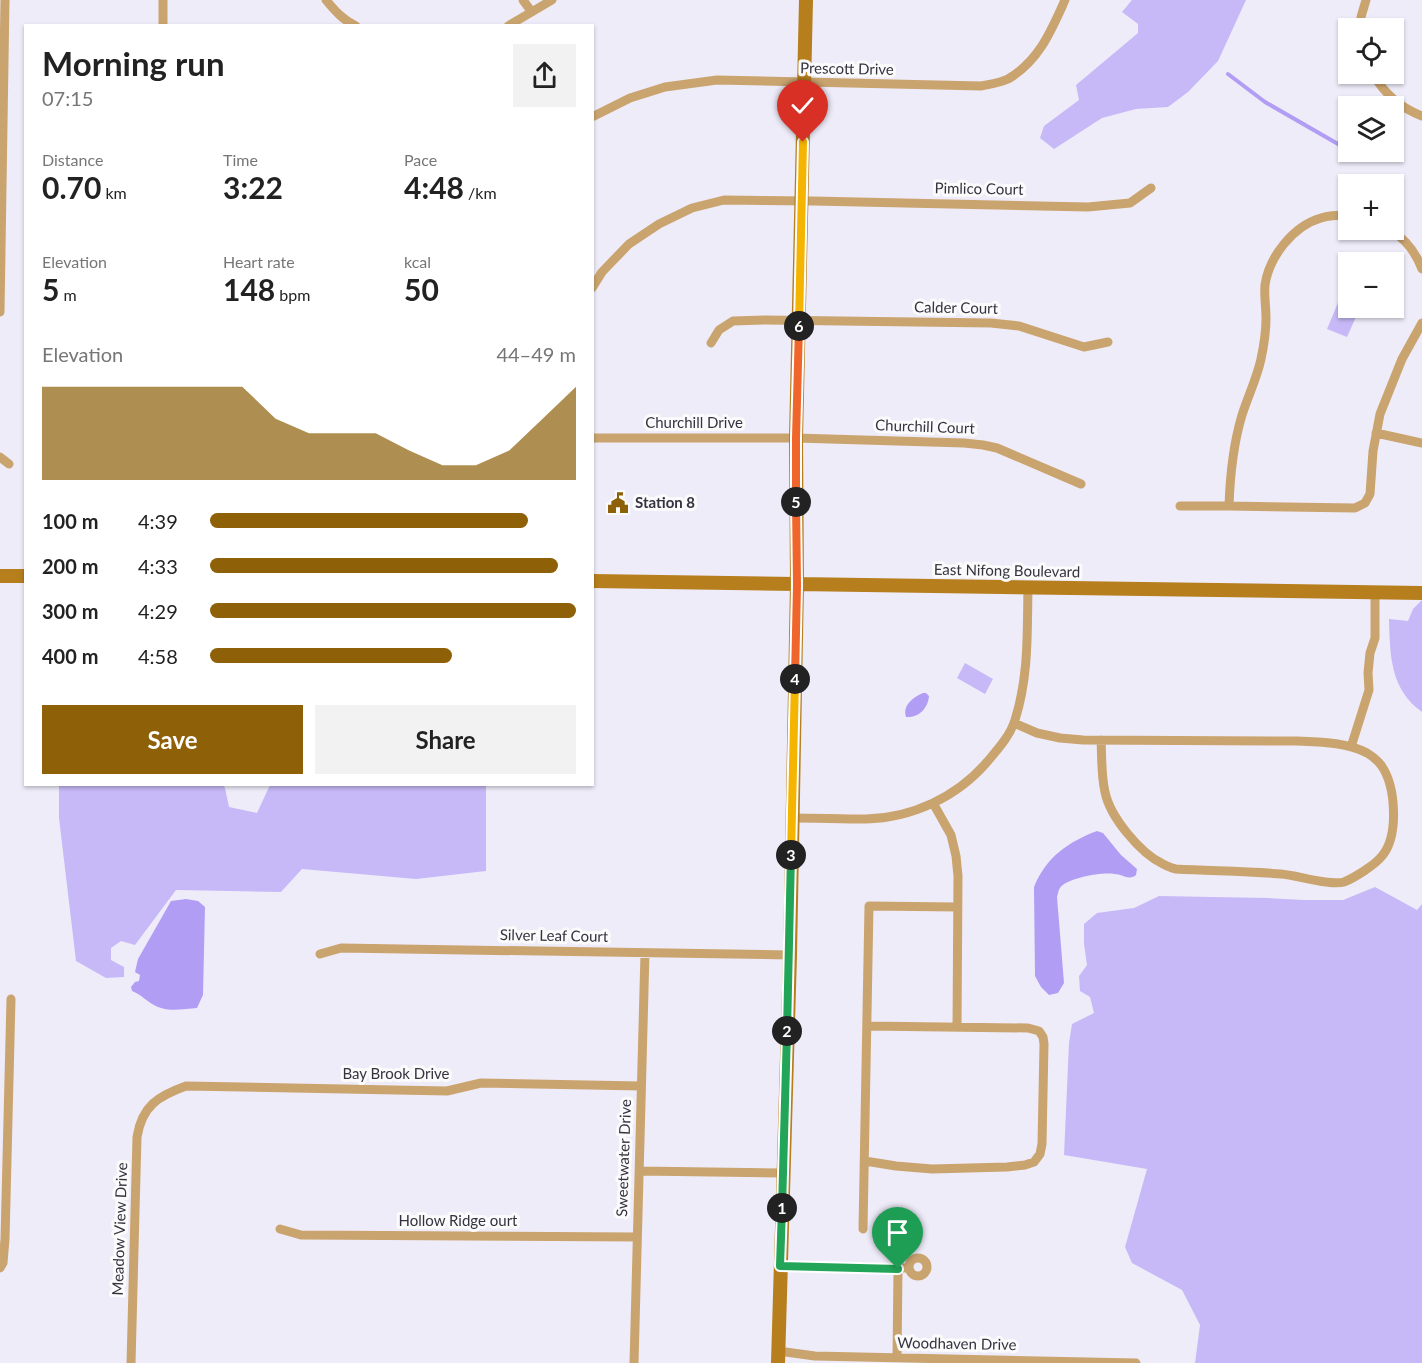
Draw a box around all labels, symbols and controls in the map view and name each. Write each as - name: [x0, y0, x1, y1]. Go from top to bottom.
- map controls: [1338, 18, 1404, 318]
- button: locate: [1338, 18, 1404, 84]
- text: Morning run: [42, 43, 225, 83]
- button: share: [513, 44, 576, 107]
- street label: Prescott Drive: [800, 58, 894, 78]
- pin: [777, 80, 828, 142]
- text: 07:15: [42, 86, 93, 110]
- icon: check: [786, 89, 819, 122]
- button: layers: [1338, 96, 1404, 162]
- text: Distance: [42, 150, 103, 169]
- text: Time: [223, 150, 258, 169]
- text: Pace: [404, 150, 437, 169]
- text: 0.70: [42, 169, 101, 205]
- text: 3:22: [223, 169, 283, 205]
- text: 4:48: [404, 169, 464, 205]
- button: +: [1338, 174, 1404, 240]
- street label: Pimlico Court: [934, 178, 1024, 198]
- text: km: [101, 183, 127, 202]
- text: /km: [464, 183, 497, 202]
- text: Elevation: [42, 252, 107, 271]
- text: Heart rate: [223, 252, 295, 271]
- text: kcal: [404, 252, 431, 271]
- button: −: [1338, 252, 1404, 318]
- text: 5: [42, 271, 59, 307]
- text: 148: [223, 271, 275, 307]
- text: 50: [404, 271, 439, 307]
- text: m: [59, 285, 77, 304]
- text: bpm: [275, 285, 310, 304]
- street label: Calder Court: [914, 297, 999, 317]
- pin: 6: [784, 311, 814, 341]
- text: 6: [794, 316, 804, 335]
- text: Elevation: [42, 342, 123, 366]
- text: 44–49 m: [496, 342, 576, 366]
- street label: Churchill Drive: [645, 413, 743, 431]
- street label: Churchill Court: [875, 415, 976, 437]
- pin: 5: [781, 487, 811, 517]
- public building icon: Station 8: [606, 491, 630, 515]
- text: 5: [791, 492, 801, 511]
- place label: Station 8: [635, 493, 695, 511]
- text: 100 m: [42, 509, 98, 533]
- text: 4:39: [138, 509, 178, 533]
- text: 200 m: [42, 554, 98, 578]
- text: 4:33: [138, 554, 178, 578]
- street label: East Nifong Boulevard: [934, 560, 1080, 580]
- text: 300 m: [42, 599, 98, 623]
- text: 4:29: [138, 599, 178, 623]
- text: 400 m: [42, 644, 98, 668]
- text: 4:58: [138, 644, 178, 668]
- pin: 4: [780, 664, 810, 694]
- text: 4: [790, 669, 800, 688]
- button: Save: [42, 705, 303, 774]
- button: Share: [315, 705, 576, 774]
- pin: 3: [776, 840, 806, 870]
- text: 3: [786, 845, 796, 864]
- street label: Silver Leaf Court: [500, 925, 609, 945]
- pin: 2: [772, 1016, 802, 1046]
- text: 2: [782, 1021, 792, 1040]
- street label: Bay Brook Drive: [343, 1064, 450, 1082]
- street label: Sweetwater Drive: [612, 1099, 634, 1217]
- street label: Meadow View Drive: [108, 1162, 130, 1296]
- pin: 1: [767, 1193, 797, 1223]
- text: 1: [777, 1198, 787, 1217]
- pin: [872, 1207, 923, 1269]
- street label: Hollow Ridge ourt: [399, 1211, 518, 1229]
- icon: arrive: [881, 1216, 914, 1249]
- street label: Woodhaven Drive: [897, 1333, 1017, 1353]

